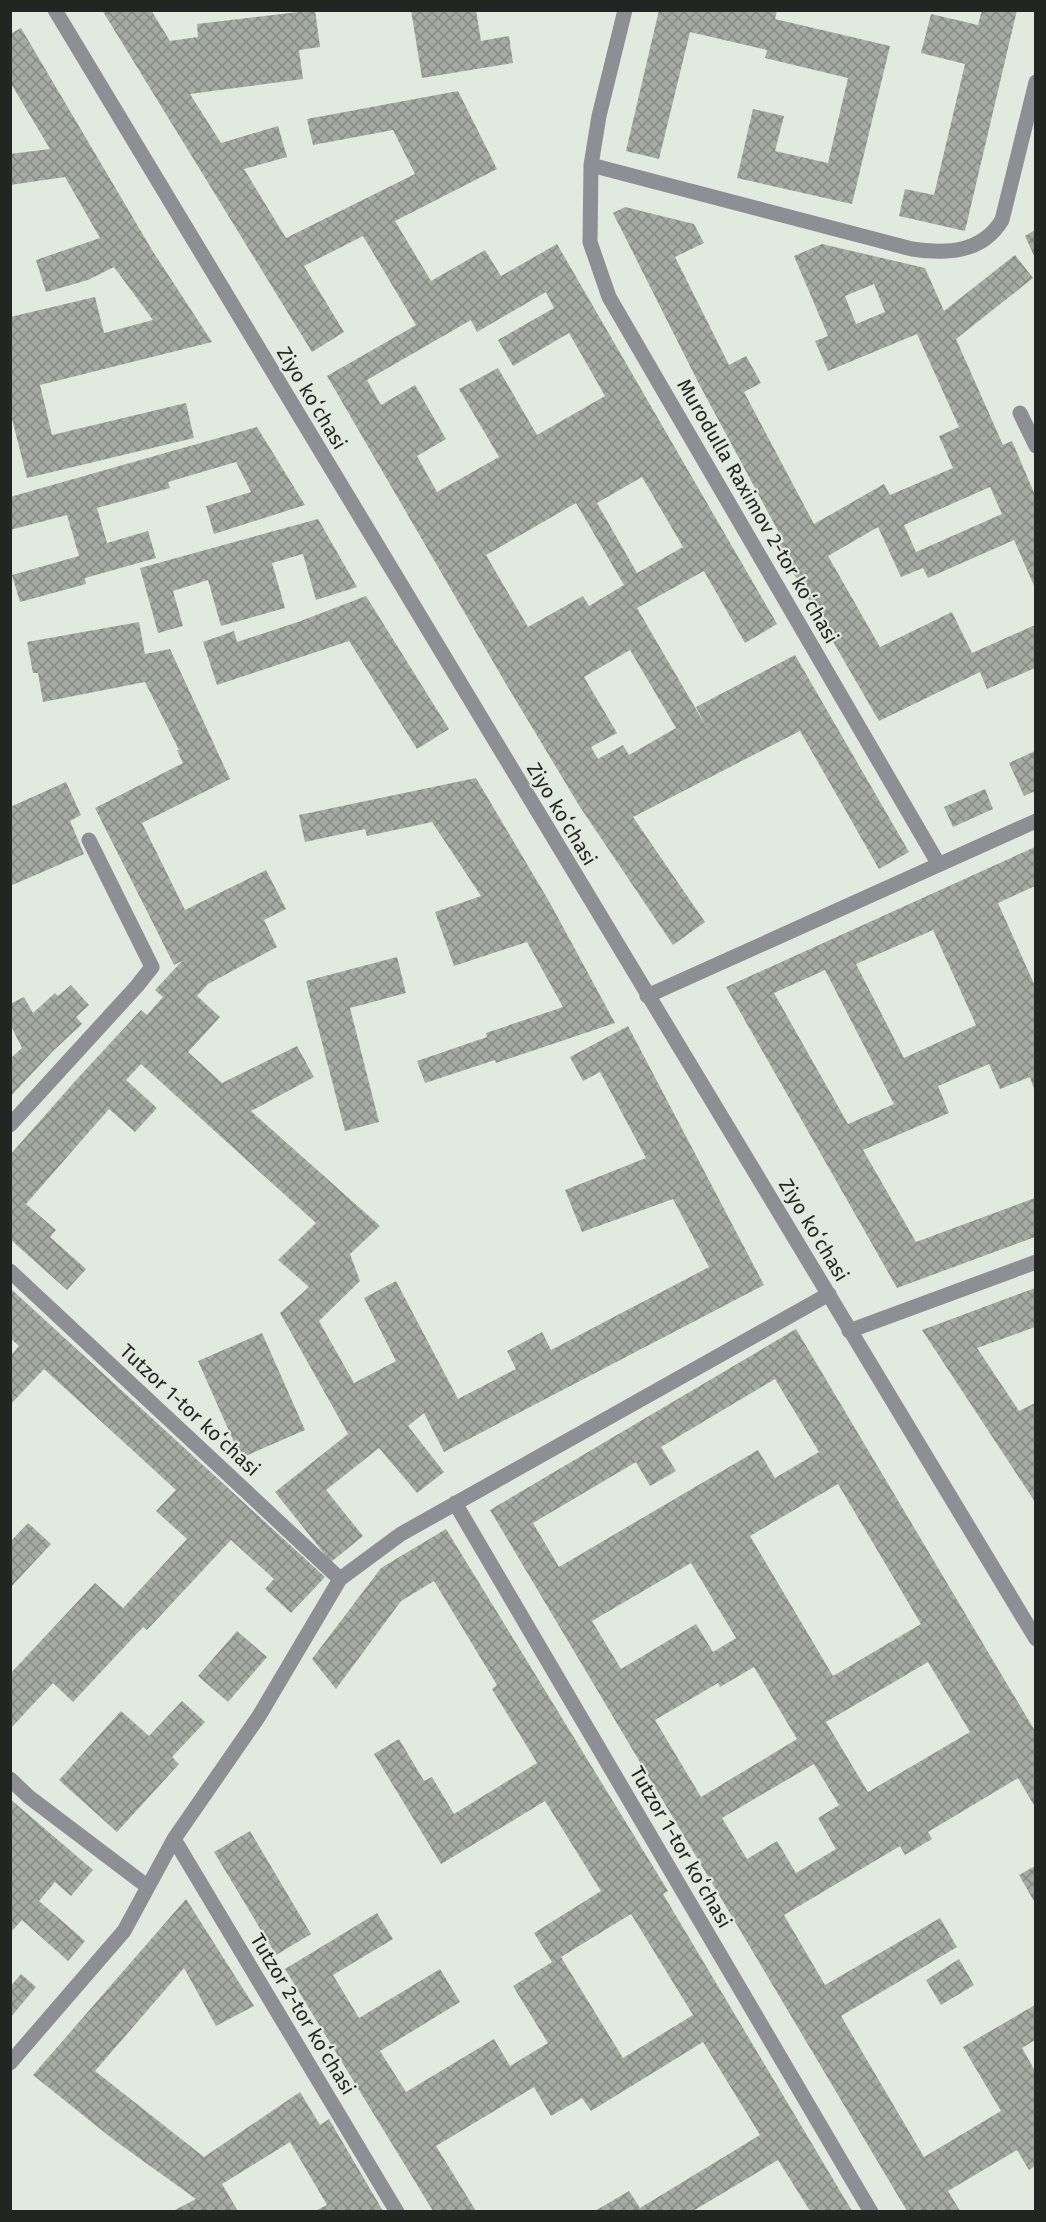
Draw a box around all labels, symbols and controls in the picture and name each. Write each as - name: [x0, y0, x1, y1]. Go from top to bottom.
- street label: Ziyo koʻchasi: [272, 342, 352, 454]
- street label: Murodulla Raximov 2-tor koʻchasi: [672, 374, 844, 648]
- street label: Ziyo koʻchasi: [522, 758, 602, 870]
- street label: Ziyo koʻchasi: [774, 1174, 854, 1286]
- street label: Tutzor 1-tor koʻchasi: [115, 1339, 265, 1481]
- street label: Tutzor 1-tor koʻchasi: [625, 1762, 737, 1932]
- street label: Tutzor 2-tor koʻchasi: [245, 1929, 361, 2099]

